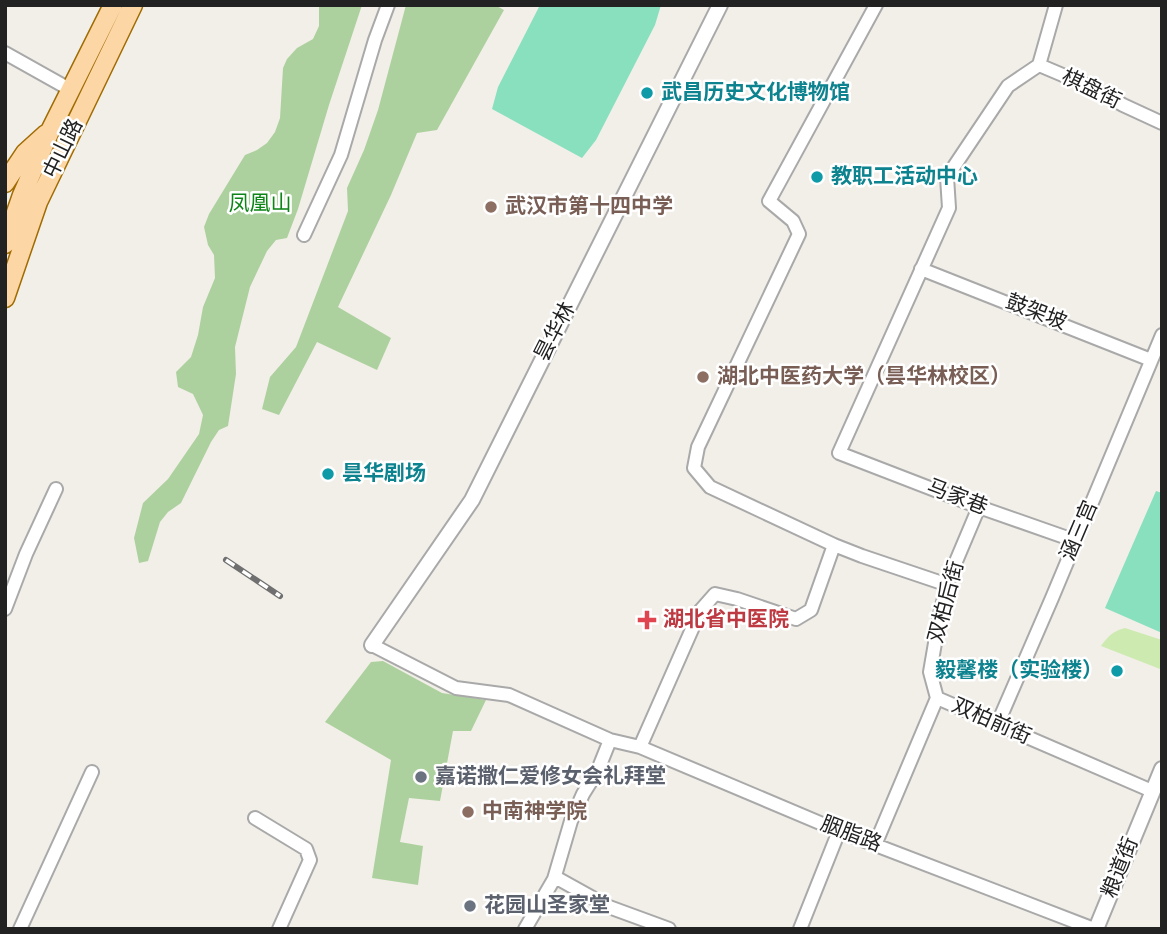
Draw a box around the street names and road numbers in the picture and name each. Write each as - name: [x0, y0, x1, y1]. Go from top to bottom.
- street label: 棋盘街: [1057, 64, 1125, 116]
- street label: 中山路: [38, 115, 90, 183]
- street label: 鼓架坡: [1002, 289, 1070, 337]
- street label: 昙华林: [530, 298, 582, 366]
- street label: 马家巷: [923, 474, 991, 522]
- street label: 涵三宫: [1055, 497, 1105, 565]
- street label: 双柏后街: [923, 558, 971, 646]
- street label: 双柏前街: [947, 693, 1035, 751]
- street label: 胭脂路: [817, 811, 885, 859]
- street label: 粮道街: [1097, 834, 1145, 902]

